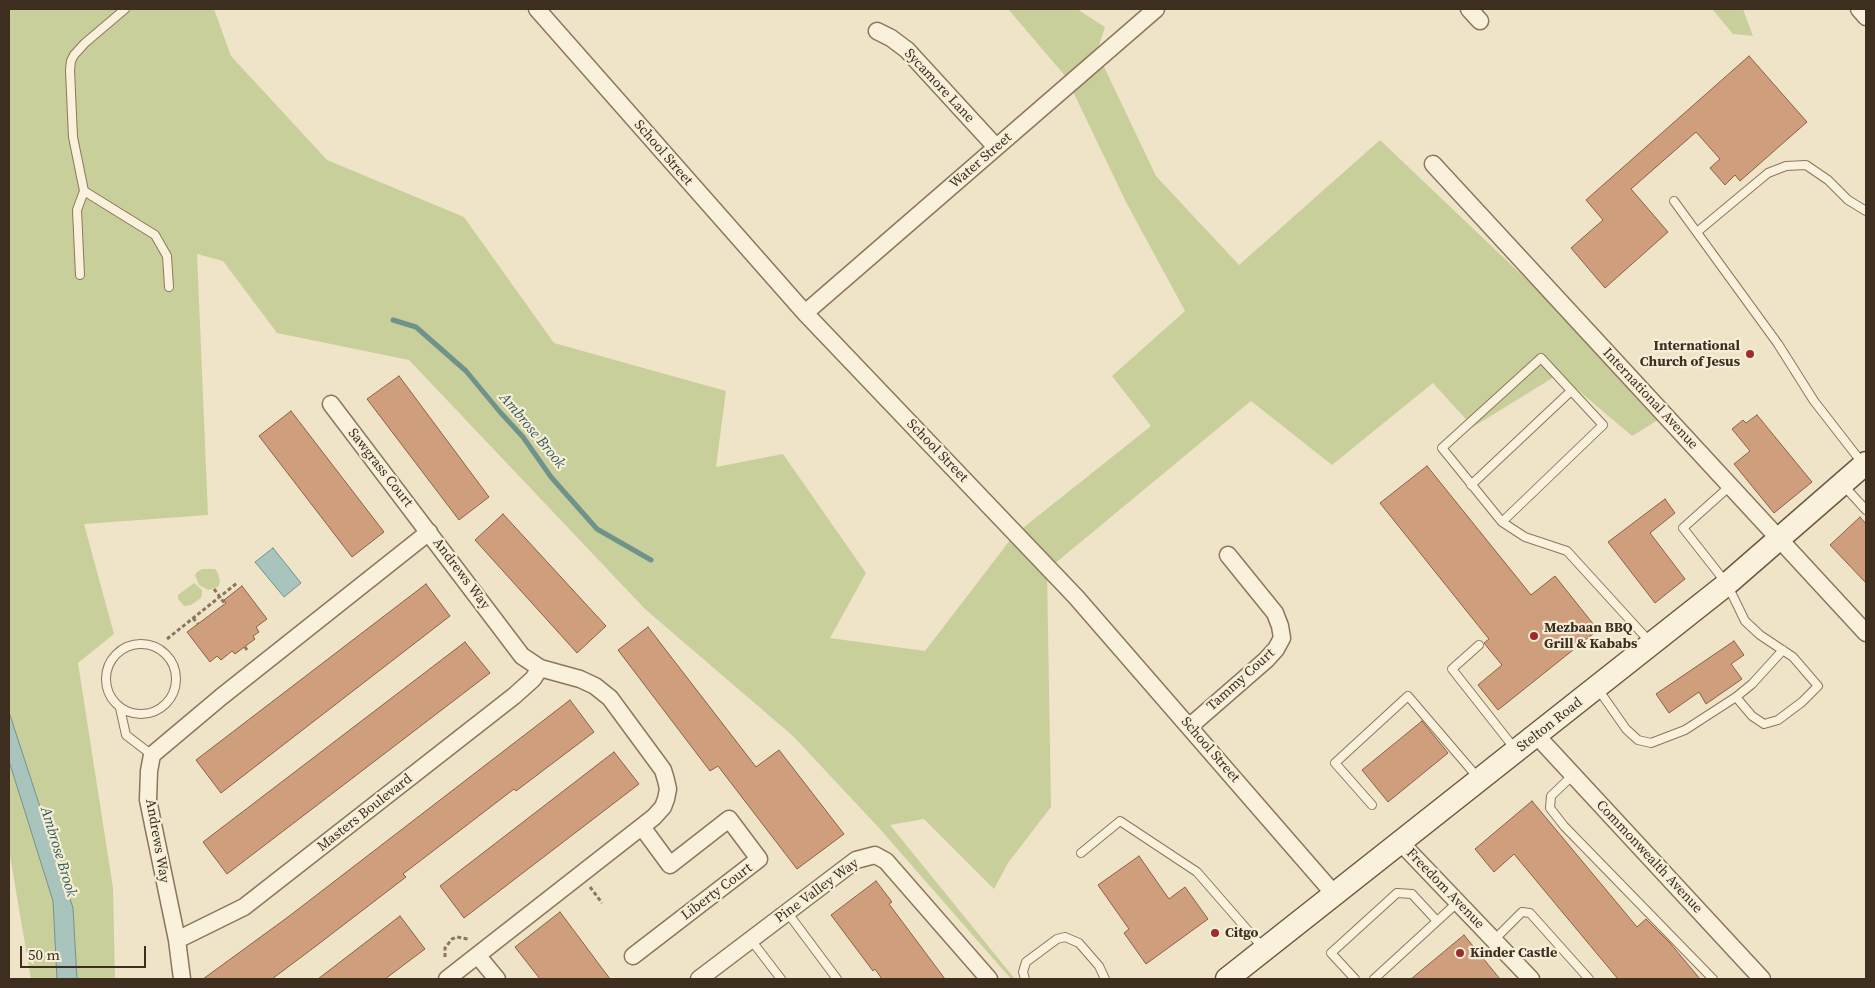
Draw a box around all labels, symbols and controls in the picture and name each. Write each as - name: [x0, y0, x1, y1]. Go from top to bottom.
- street label: Sycamore Lane: [900, 45, 978, 127]
- street label: School Street: [630, 117, 696, 189]
- street label: Water Street: [947, 130, 1015, 192]
- place label: International Church of Jesus: [1640, 338, 1740, 371]
- street label: International Avenue: [1599, 345, 1701, 453]
- marker: International Church of Jesus: [1744, 348, 1756, 360]
- water label: Ambrose Brook: [495, 389, 569, 473]
- street label: School Street: [903, 416, 971, 486]
- street label: Sawgrass Court: [344, 425, 416, 511]
- street label: Andrews Way: [429, 535, 493, 613]
- place label: Mezbaan BBQ Grill & Kababs: [1544, 620, 1637, 652]
- marker: Mezbaan BBQ Grill & Kababs: [1528, 630, 1540, 642]
- street label: Tammy Court: [1204, 645, 1278, 715]
- street label: Stelton Road: [1514, 694, 1586, 756]
- street label: School Street: [1177, 714, 1243, 786]
- street label: Masters Boulevard: [314, 771, 416, 855]
- street label: Commonwealth Avenue: [1592, 797, 1706, 917]
- street label: Andrews Way: [141, 798, 173, 884]
- water label: Ambrose Brook: [36, 805, 80, 899]
- street label: Freedom Avenue: [1402, 845, 1488, 933]
- street label: Pine Valley Way: [772, 855, 862, 927]
- street label: Liberty Court: [678, 860, 756, 924]
- place label: Citgo: [1225, 925, 1258, 941]
- marker: Citgo: [1209, 927, 1221, 939]
- scale bar: [22, 936, 149, 968]
- text: 50 m: [28, 944, 60, 965]
- place label: Kinder Castle: [1470, 945, 1557, 961]
- marker: Kinder Castle: [1454, 947, 1466, 959]

